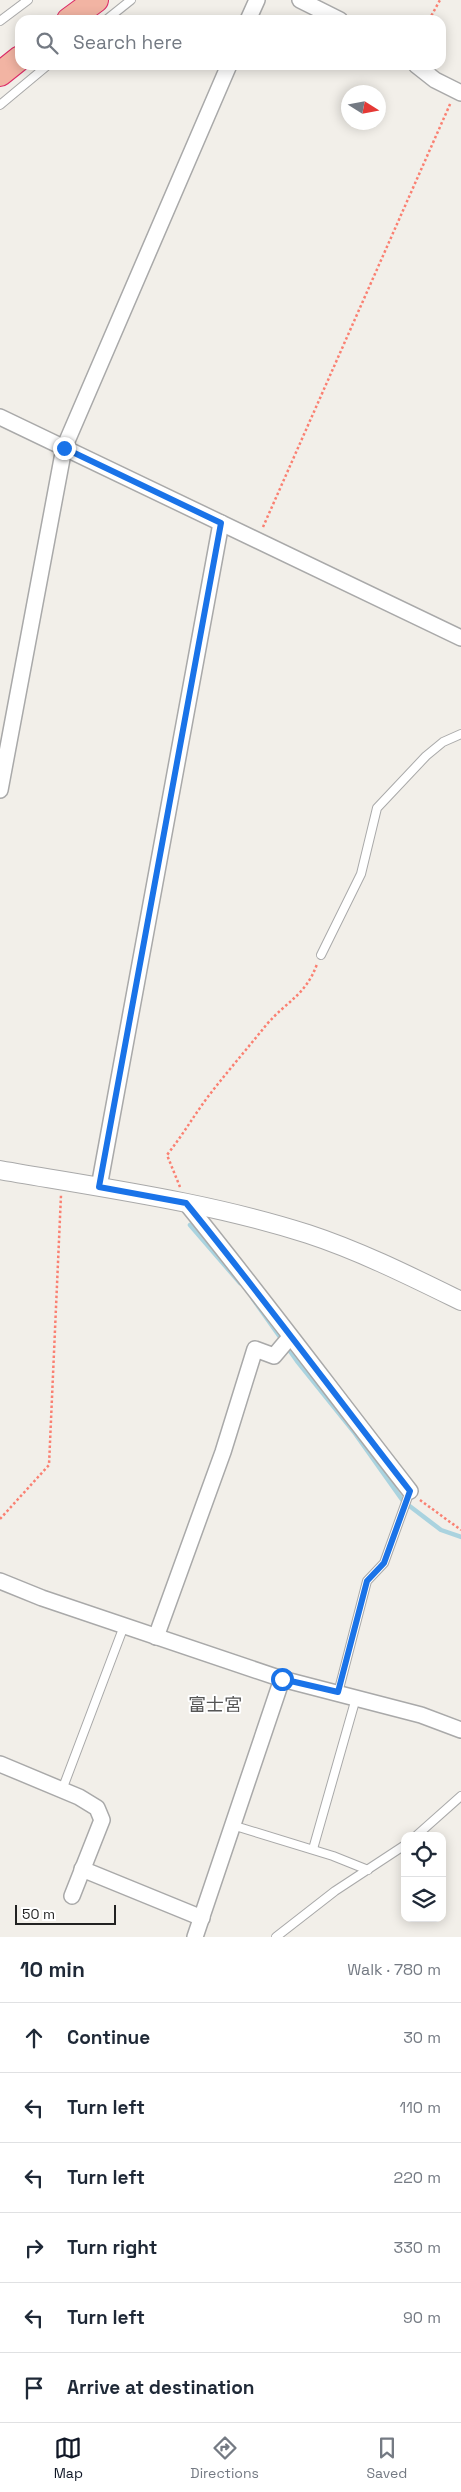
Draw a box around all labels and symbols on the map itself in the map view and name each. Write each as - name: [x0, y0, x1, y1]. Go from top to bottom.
- north arrow: [341, 85, 386, 130]
- route end: [53, 437, 76, 460]
- route start: [271, 1668, 294, 1691]
- district label: 富士宮: [188, 1693, 242, 1716]
- scale bar: [15, 1902, 116, 1925]

